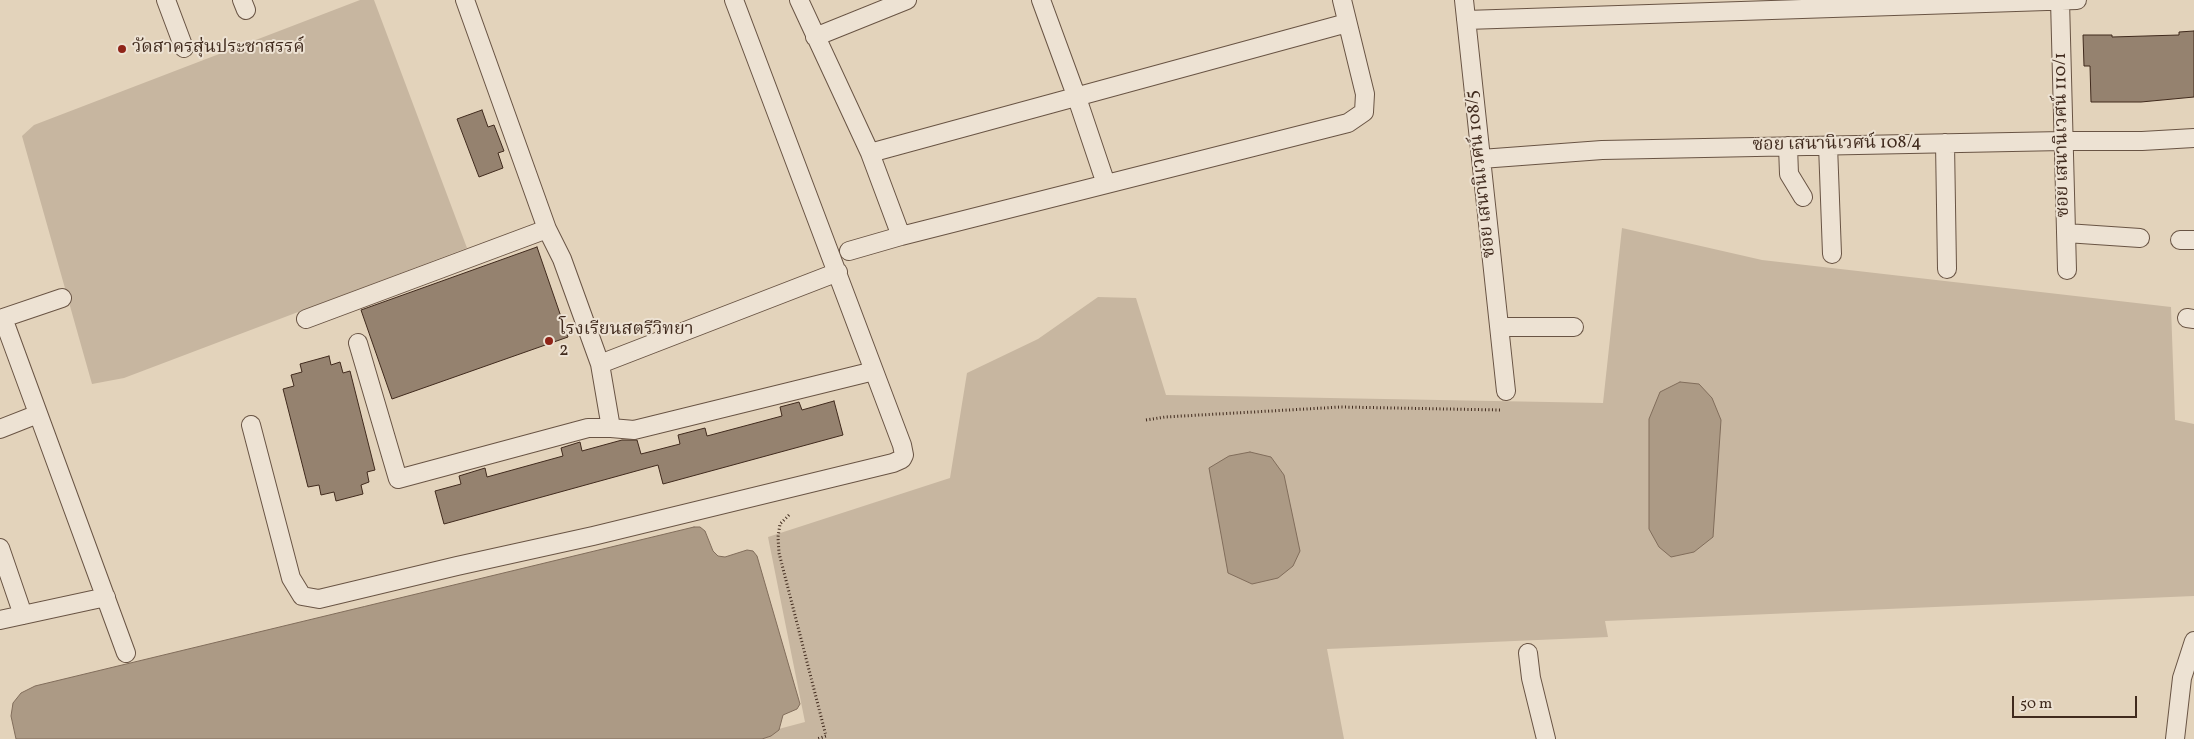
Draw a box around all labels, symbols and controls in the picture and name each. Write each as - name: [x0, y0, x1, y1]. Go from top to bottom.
- place label: วัดสาครสุ่นประชาสรรค์: [132, 38, 305, 60]
- marker: วัดสาครสุ่นประชาสรรค์: [116, 43, 128, 55]
- street label: ซอย เสนานิเวศน์ 110/1: [2051, 52, 2075, 218]
- street label: ซอย เสนานิเวศน์ 108/5: [1462, 89, 1502, 259]
- street label: ซอย เสนานิเวศน์ 108/4: [1752, 133, 1922, 157]
- place label: โรงเรียนสตรีวิทยา 2: [559, 320, 694, 362]
- marker: โรงเรียนสตรีวิทยา 2: [543, 335, 555, 347]
- scale bar: [2014, 686, 2139, 718]
- text: 50 m: [2020, 694, 2052, 715]

